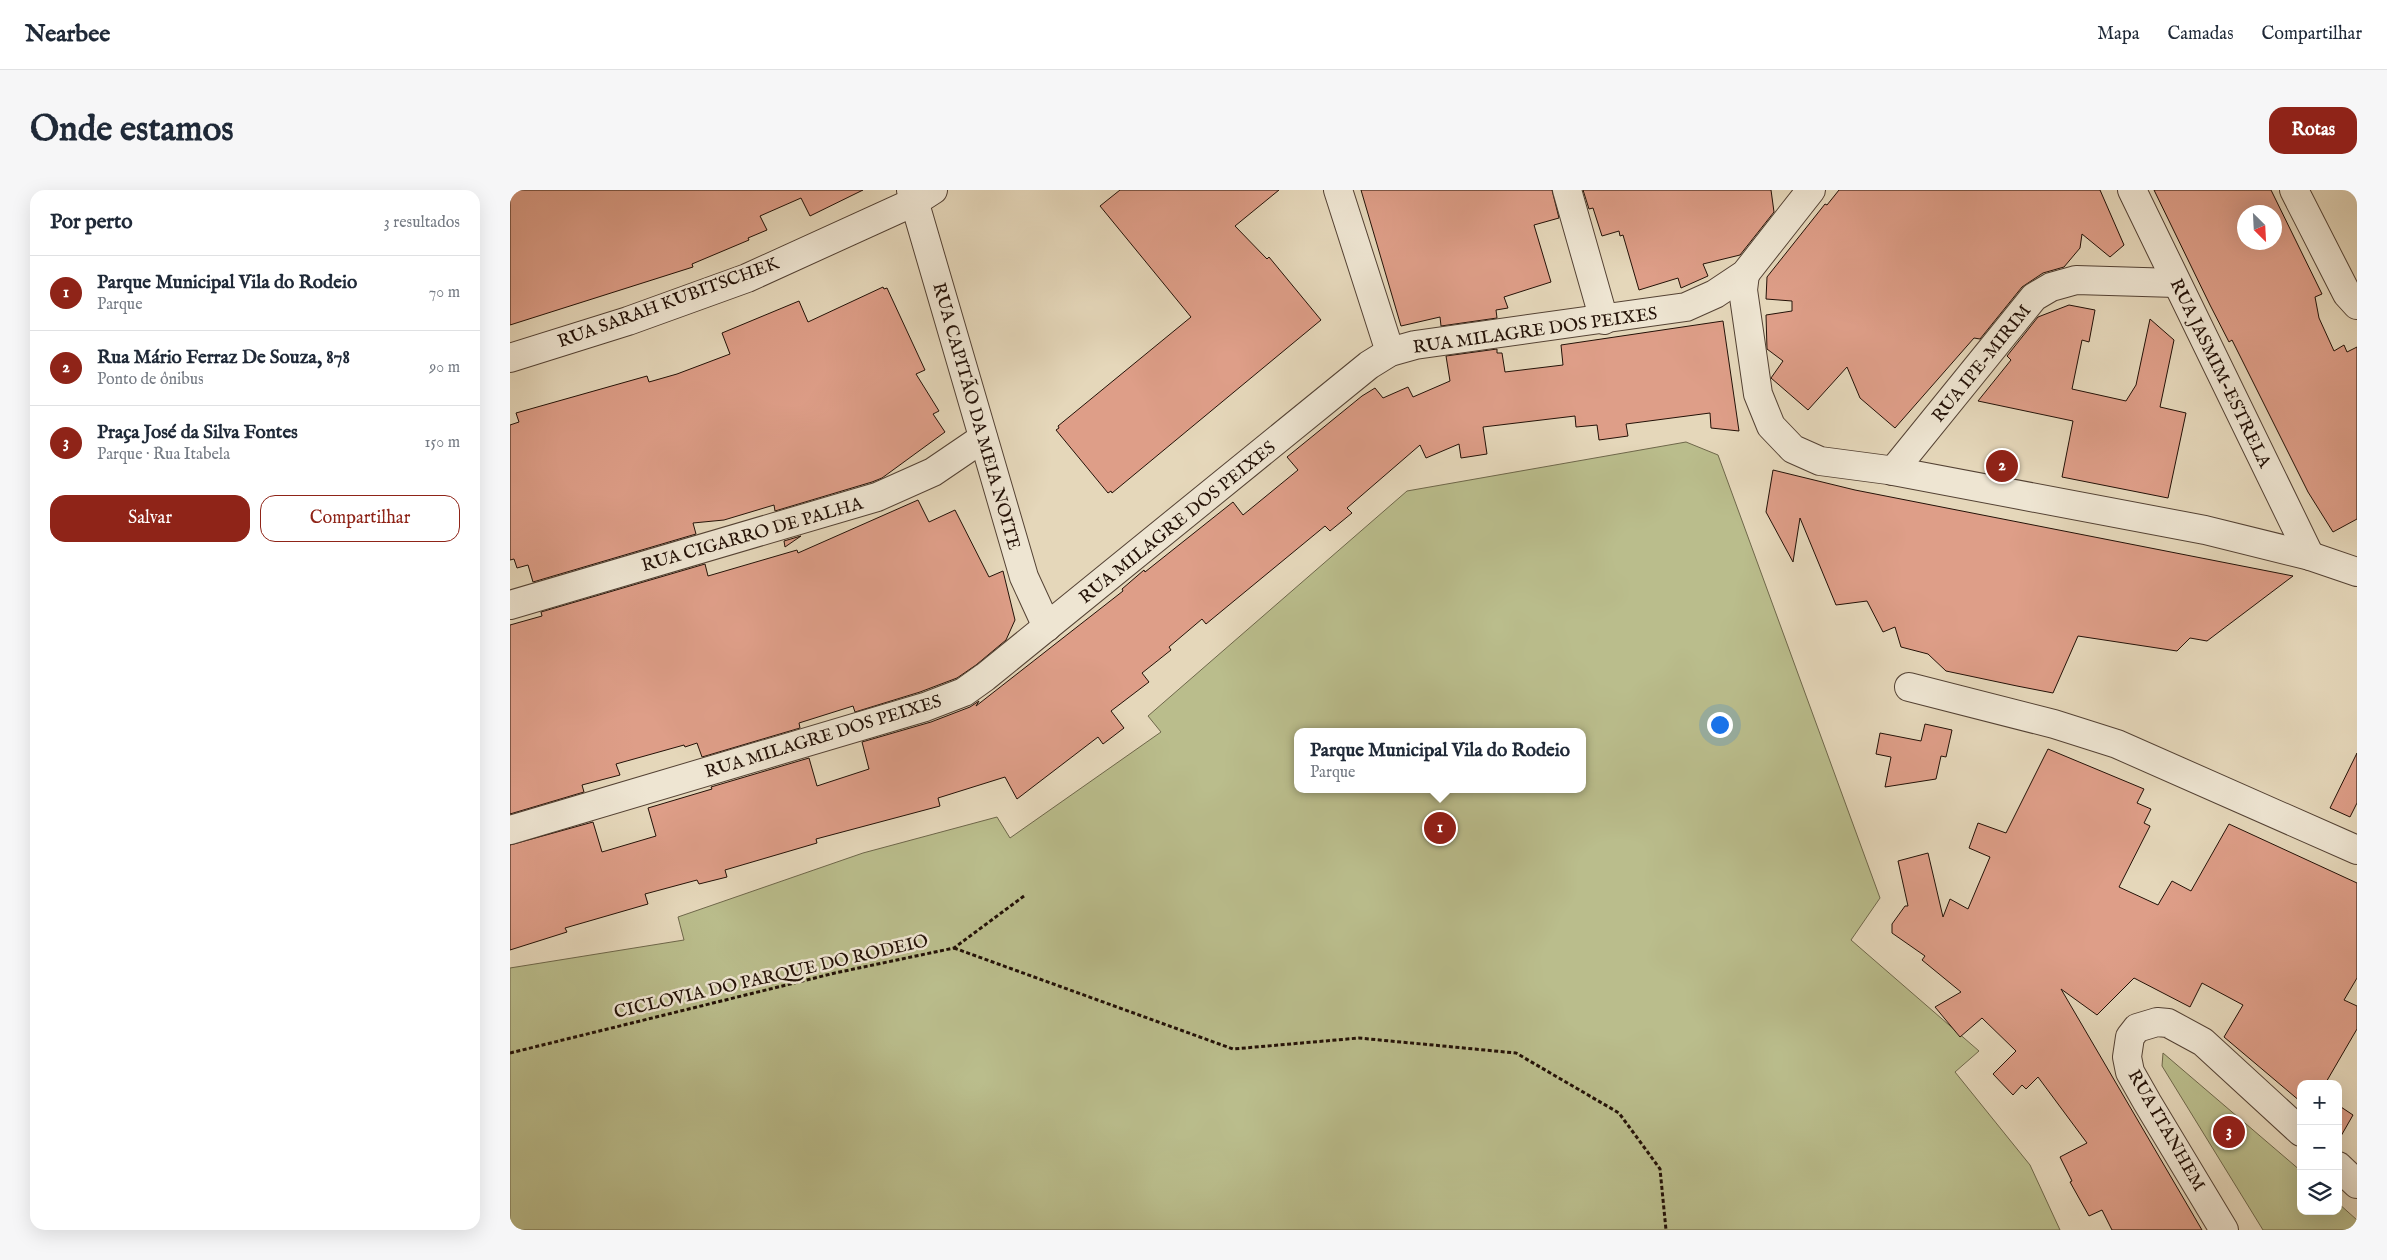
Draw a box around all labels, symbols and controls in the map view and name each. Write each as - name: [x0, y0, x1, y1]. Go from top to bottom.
- text: Nearbee: [25, 19, 110, 50]
- text: Mapa: [2097, 23, 2139, 46]
- text: Camadas: [2167, 23, 2233, 46]
- text: Compartilhar: [2261, 23, 2362, 46]
- button: Rotas: [2269, 107, 2357, 154]
- text: Onde estamos: [30, 108, 234, 153]
- north arrow: [2237, 205, 2282, 250]
- text: Por perto: [50, 209, 132, 236]
- text: 3 resultados: [384, 213, 460, 233]
- street label: RUA SARAH KUBITSCHEK: [555, 252, 783, 354]
- text: Parque Municipal Vila do Rodeio: [97, 271, 357, 295]
- street label: RUA JASMIM-ESTRELA: [2164, 275, 2276, 473]
- street label: RUA CAPITÃO DA MEIA NOITE: [926, 280, 1027, 553]
- text: 1: [63, 283, 69, 303]
- text: 70 m: [429, 283, 460, 303]
- text: Parque: [97, 295, 143, 315]
- street label: RUA IPE-MIRIM: [1927, 300, 2037, 428]
- street label: RUA MILAGRE DOS PEIXES: [1412, 303, 1659, 360]
- text: Rua Mário Ferraz De Souza, 878: [97, 346, 350, 370]
- text: 2: [62, 358, 70, 378]
- text: 90 m: [429, 358, 460, 378]
- text: Ponto de ônibus: [97, 370, 204, 390]
- text: Praça José da Silva Fontes: [97, 421, 298, 445]
- text: 3: [63, 433, 69, 453]
- text: 150 m: [425, 433, 460, 453]
- street label: RUA MILAGRE DOS PEIXES: [1075, 437, 1281, 610]
- text: Parque · Rua Itabela: [97, 445, 230, 465]
- pin: 2: [1986, 447, 2018, 485]
- street label: RUA CIGARRO DE PALHA: [639, 493, 867, 578]
- button: Salvar: [50, 495, 250, 542]
- button: Compartilhar: [260, 495, 460, 542]
- street label: RUA MILAGRE DOS PEIXES: [702, 690, 945, 784]
- your location: [1707, 712, 1733, 738]
- popup: [1294, 728, 1586, 793]
- text: Parque Municipal Vila do Rodeio: [1310, 739, 1570, 763]
- text: Parque: [1310, 763, 1355, 783]
- pin: 1: [1424, 809, 1456, 847]
- street label: CICLOVIA DO PARQUE DO RODEIO: [612, 930, 931, 1025]
- street label: RUA ITANHEM: [2122, 1066, 2210, 1196]
- map controls: [2297, 1080, 2342, 1215]
- button: +: [2297, 1080, 2342, 1125]
- pin: 3: [2213, 1113, 2245, 1151]
- button: −: [2297, 1125, 2342, 1170]
- button: layers: [2297, 1170, 2342, 1215]

